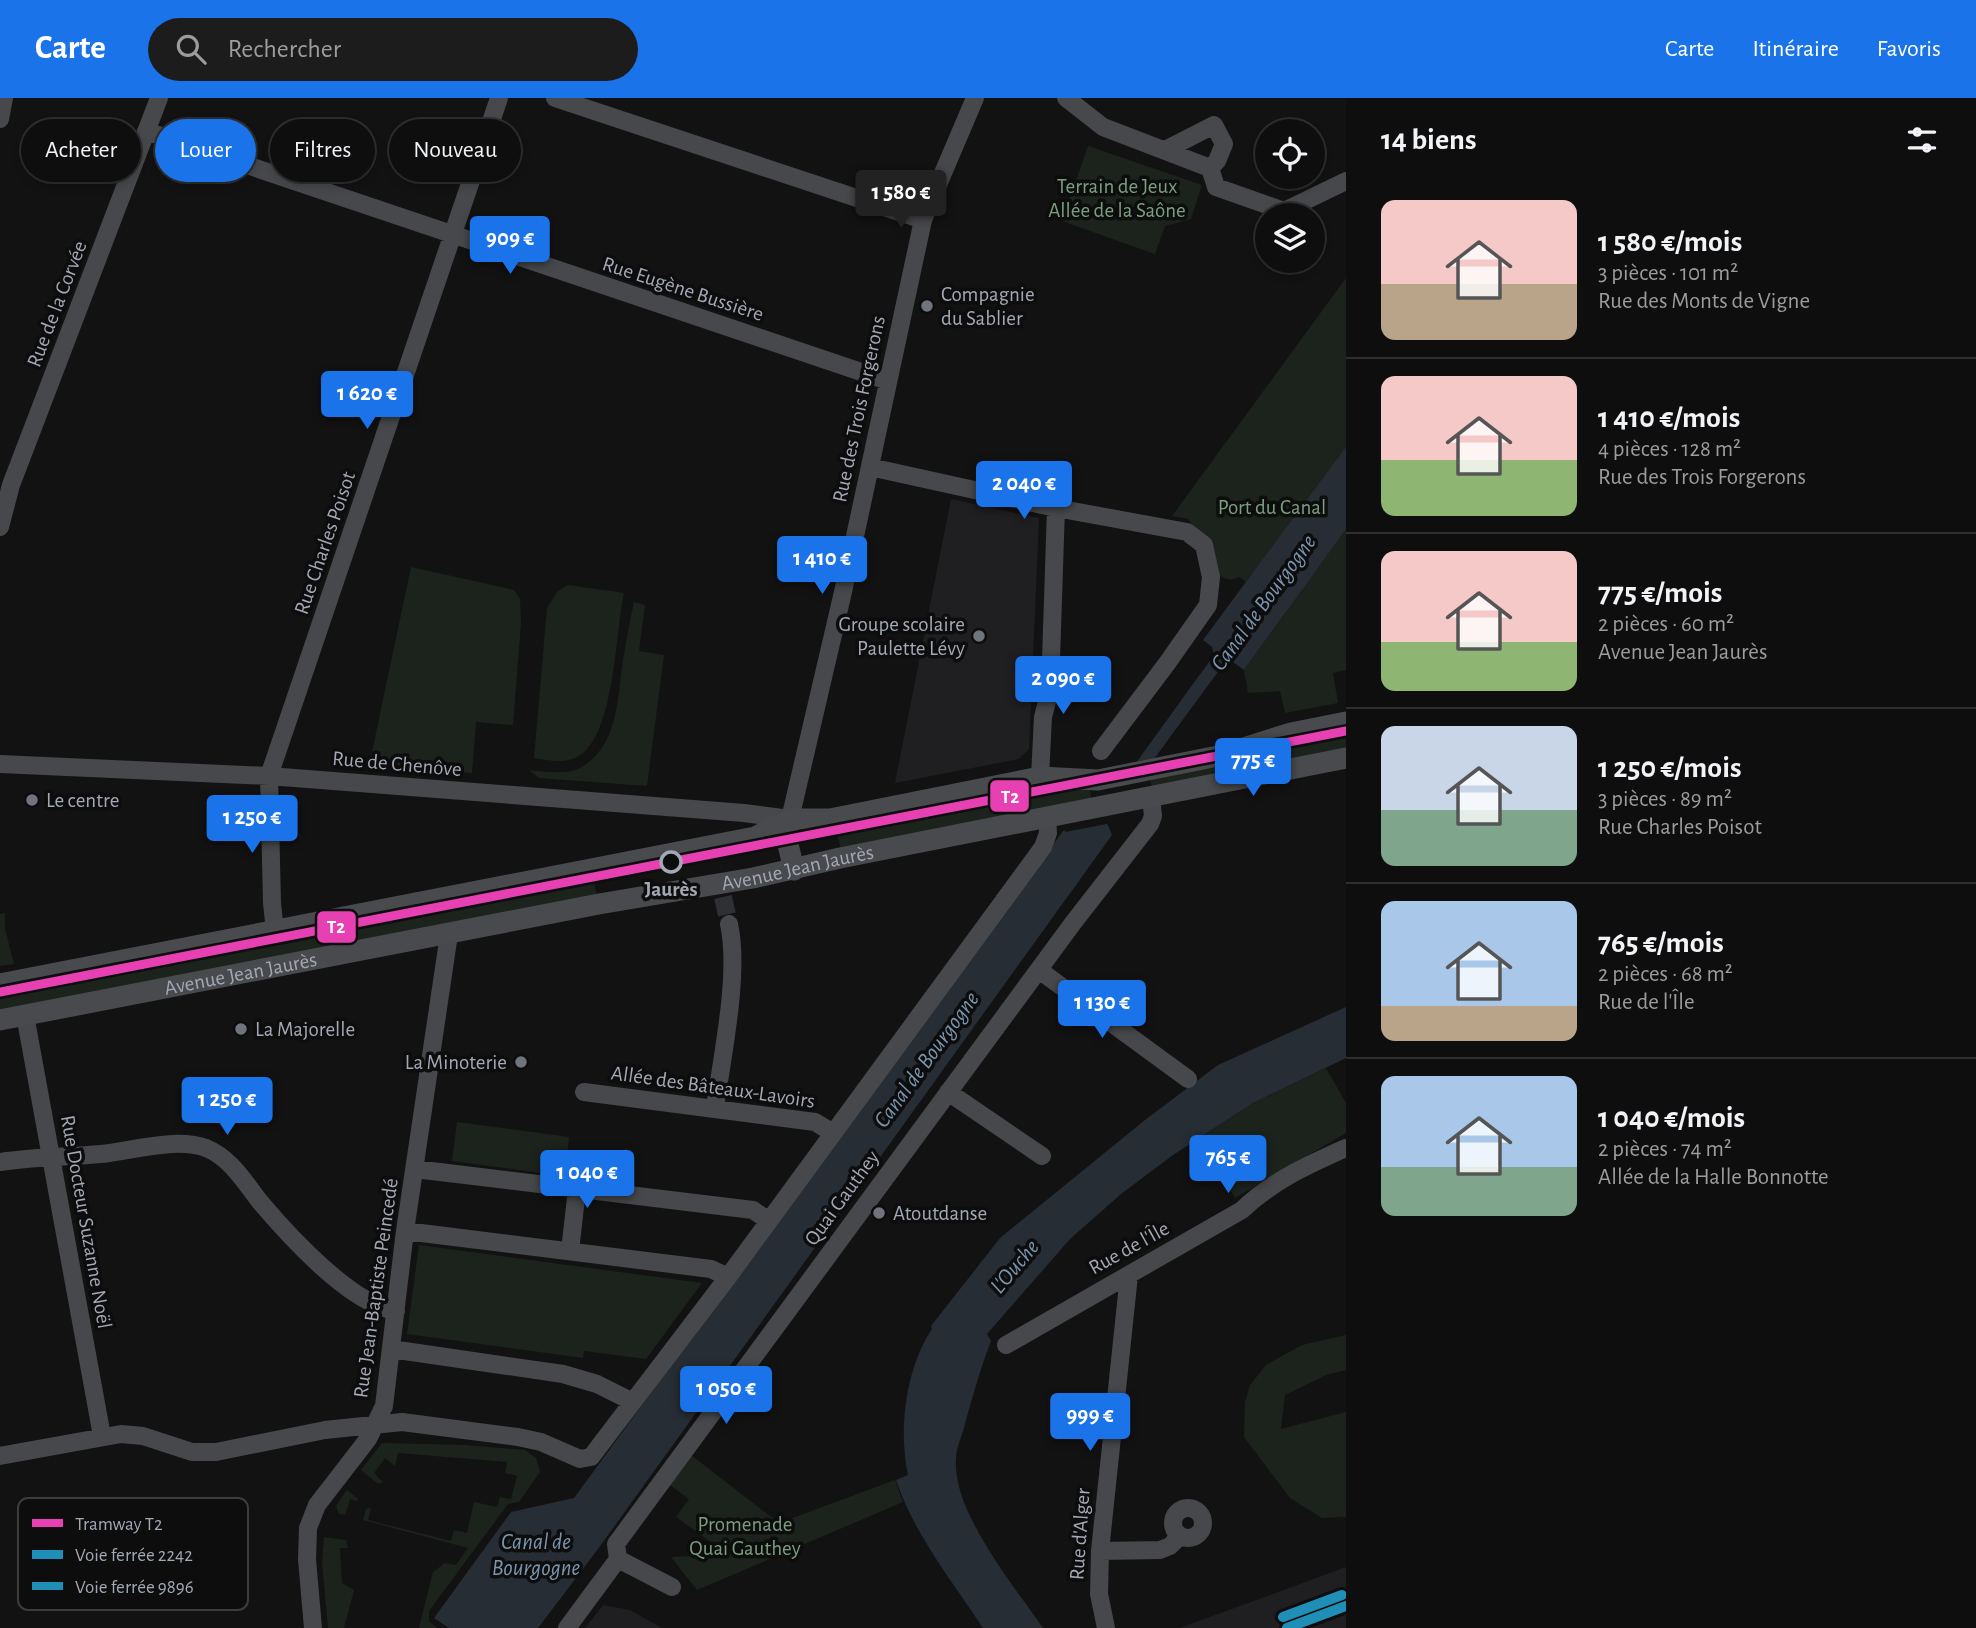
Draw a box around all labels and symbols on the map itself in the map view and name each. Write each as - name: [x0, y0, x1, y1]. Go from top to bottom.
- pin: 1 580 €: [836, 170, 966, 230]
- park label: Terrain de Jeux Allée de la Saône: [1048, 176, 1186, 221]
- pin: 909 €: [461, 216, 559, 276]
- street label: Rue de la Corvée: [23, 238, 91, 370]
- street label: Rue Eugène Bussière: [600, 253, 766, 325]
- place label: Compagnie du Sablier: [941, 284, 1035, 329]
- marker: Compagnie du Sablier: [919, 298, 935, 314]
- street label: Rue des Trois Forgerons: [829, 314, 889, 504]
- pin: 1 620 €: [302, 372, 432, 431]
- pin: 2 040 €: [959, 462, 1089, 521]
- street label: Rue Charles Poisot: [291, 469, 359, 617]
- park label: Port du Canal: [1218, 497, 1326, 518]
- water label: Canal de Bourgogne: [1207, 531, 1321, 675]
- pin: 1 410 €: [757, 536, 887, 596]
- place label: Groupe scolaire Paulette Lévy: [839, 614, 965, 659]
- marker: Groupe scolaire Paulette Lévy: [971, 628, 987, 644]
- pin: 2 090 €: [998, 656, 1128, 716]
- pin: 775 €: [1204, 738, 1302, 798]
- street label: Rue de Chenôve: [331, 748, 463, 780]
- line badge: T2: [989, 779, 1030, 813]
- text: T2: [1001, 788, 1019, 807]
- place label: Le centre: [46, 790, 119, 811]
- marker: Le centre: [24, 792, 40, 808]
- pin: 1 250 €: [187, 796, 317, 855]
- street label: Avenue Jean Jaurès: [720, 841, 875, 894]
- marker: Jaurès: [660, 851, 682, 873]
- place label: Jaurès: [645, 879, 697, 900]
- line badge: T2: [316, 910, 357, 944]
- text: T2: [327, 918, 345, 937]
- street label: Avenue Jean Jaurès: [163, 948, 319, 998]
- pin: 1 130 €: [1037, 981, 1167, 1040]
- water label: Canal de Bourgogne: [870, 988, 984, 1132]
- place label: La Majorelle: [255, 1019, 355, 1040]
- marker: La Majorelle: [233, 1021, 249, 1037]
- place label: La Minoterie: [405, 1052, 507, 1073]
- marker: La Minoterie: [513, 1054, 529, 1070]
- street label: Allée des Bâteaux-Lavoirs: [610, 1062, 816, 1112]
- pin: 1 250 €: [162, 1077, 292, 1137]
- street label: Rue Docteur Suzanne Noël: [57, 1114, 115, 1330]
- pin: 765 €: [1179, 1136, 1277, 1195]
- street label: Quai Gauthey: [801, 1147, 883, 1249]
- pin: 1 040 €: [522, 1150, 652, 1210]
- street label: Rue Jean-Baptiste Peincedé: [350, 1177, 402, 1399]
- place label: Atoutdanse: [893, 1203, 987, 1224]
- marker: Atoutdanse: [871, 1205, 887, 1221]
- street label: Rue de l'Île: [1084, 1216, 1173, 1279]
- water label: L'Ouche: [986, 1235, 1044, 1298]
- pin: 1 050 €: [661, 1366, 791, 1426]
- pin: 999 €: [1041, 1394, 1139, 1453]
- street label: Rue d'Alger: [1066, 1487, 1094, 1581]
- legend: [18, 1498, 248, 1610]
- park label: Promenade Quai Gauthey: [689, 1514, 801, 1559]
- text: Tramway T2: [75, 1515, 163, 1534]
- water label: Canal de Bourgogne: [492, 1531, 581, 1580]
- text: Voie ferrée 2242: [75, 1546, 193, 1565]
- text: Voie ferrée 9896: [75, 1578, 194, 1597]

